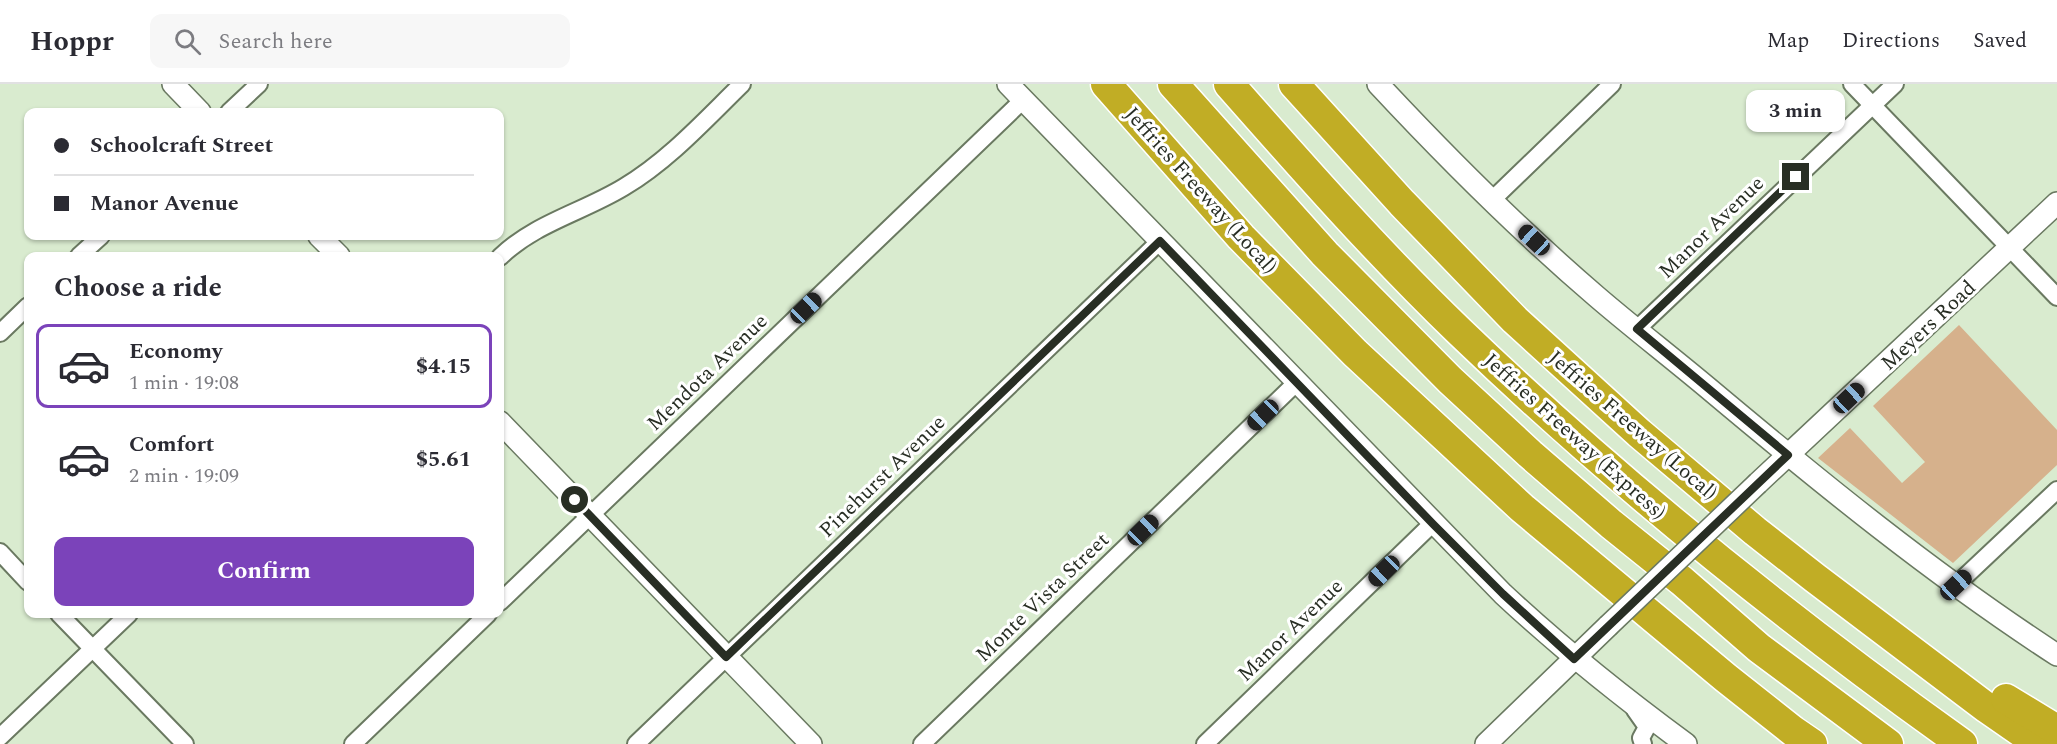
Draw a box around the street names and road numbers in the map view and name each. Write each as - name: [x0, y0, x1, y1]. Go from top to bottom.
- street label: Jeffries Freeway (Local): [1116, 100, 1284, 281]
- street label: Manor Avenue: [1651, 169, 1772, 287]
- street label: Meyers Road: [1874, 273, 1984, 379]
- street label: Mendota Avenue: [640, 306, 776, 439]
- street label: Jeffries Freeway (Local): [1541, 343, 1724, 509]
- street label: Jeffries Freeway (Express): [1476, 346, 1673, 528]
- street label: Pinehurst Avenue: [812, 408, 953, 546]
- street label: Monte Vista Street: [968, 525, 1117, 670]
- street label: Manor Avenue: [1230, 572, 1351, 690]

